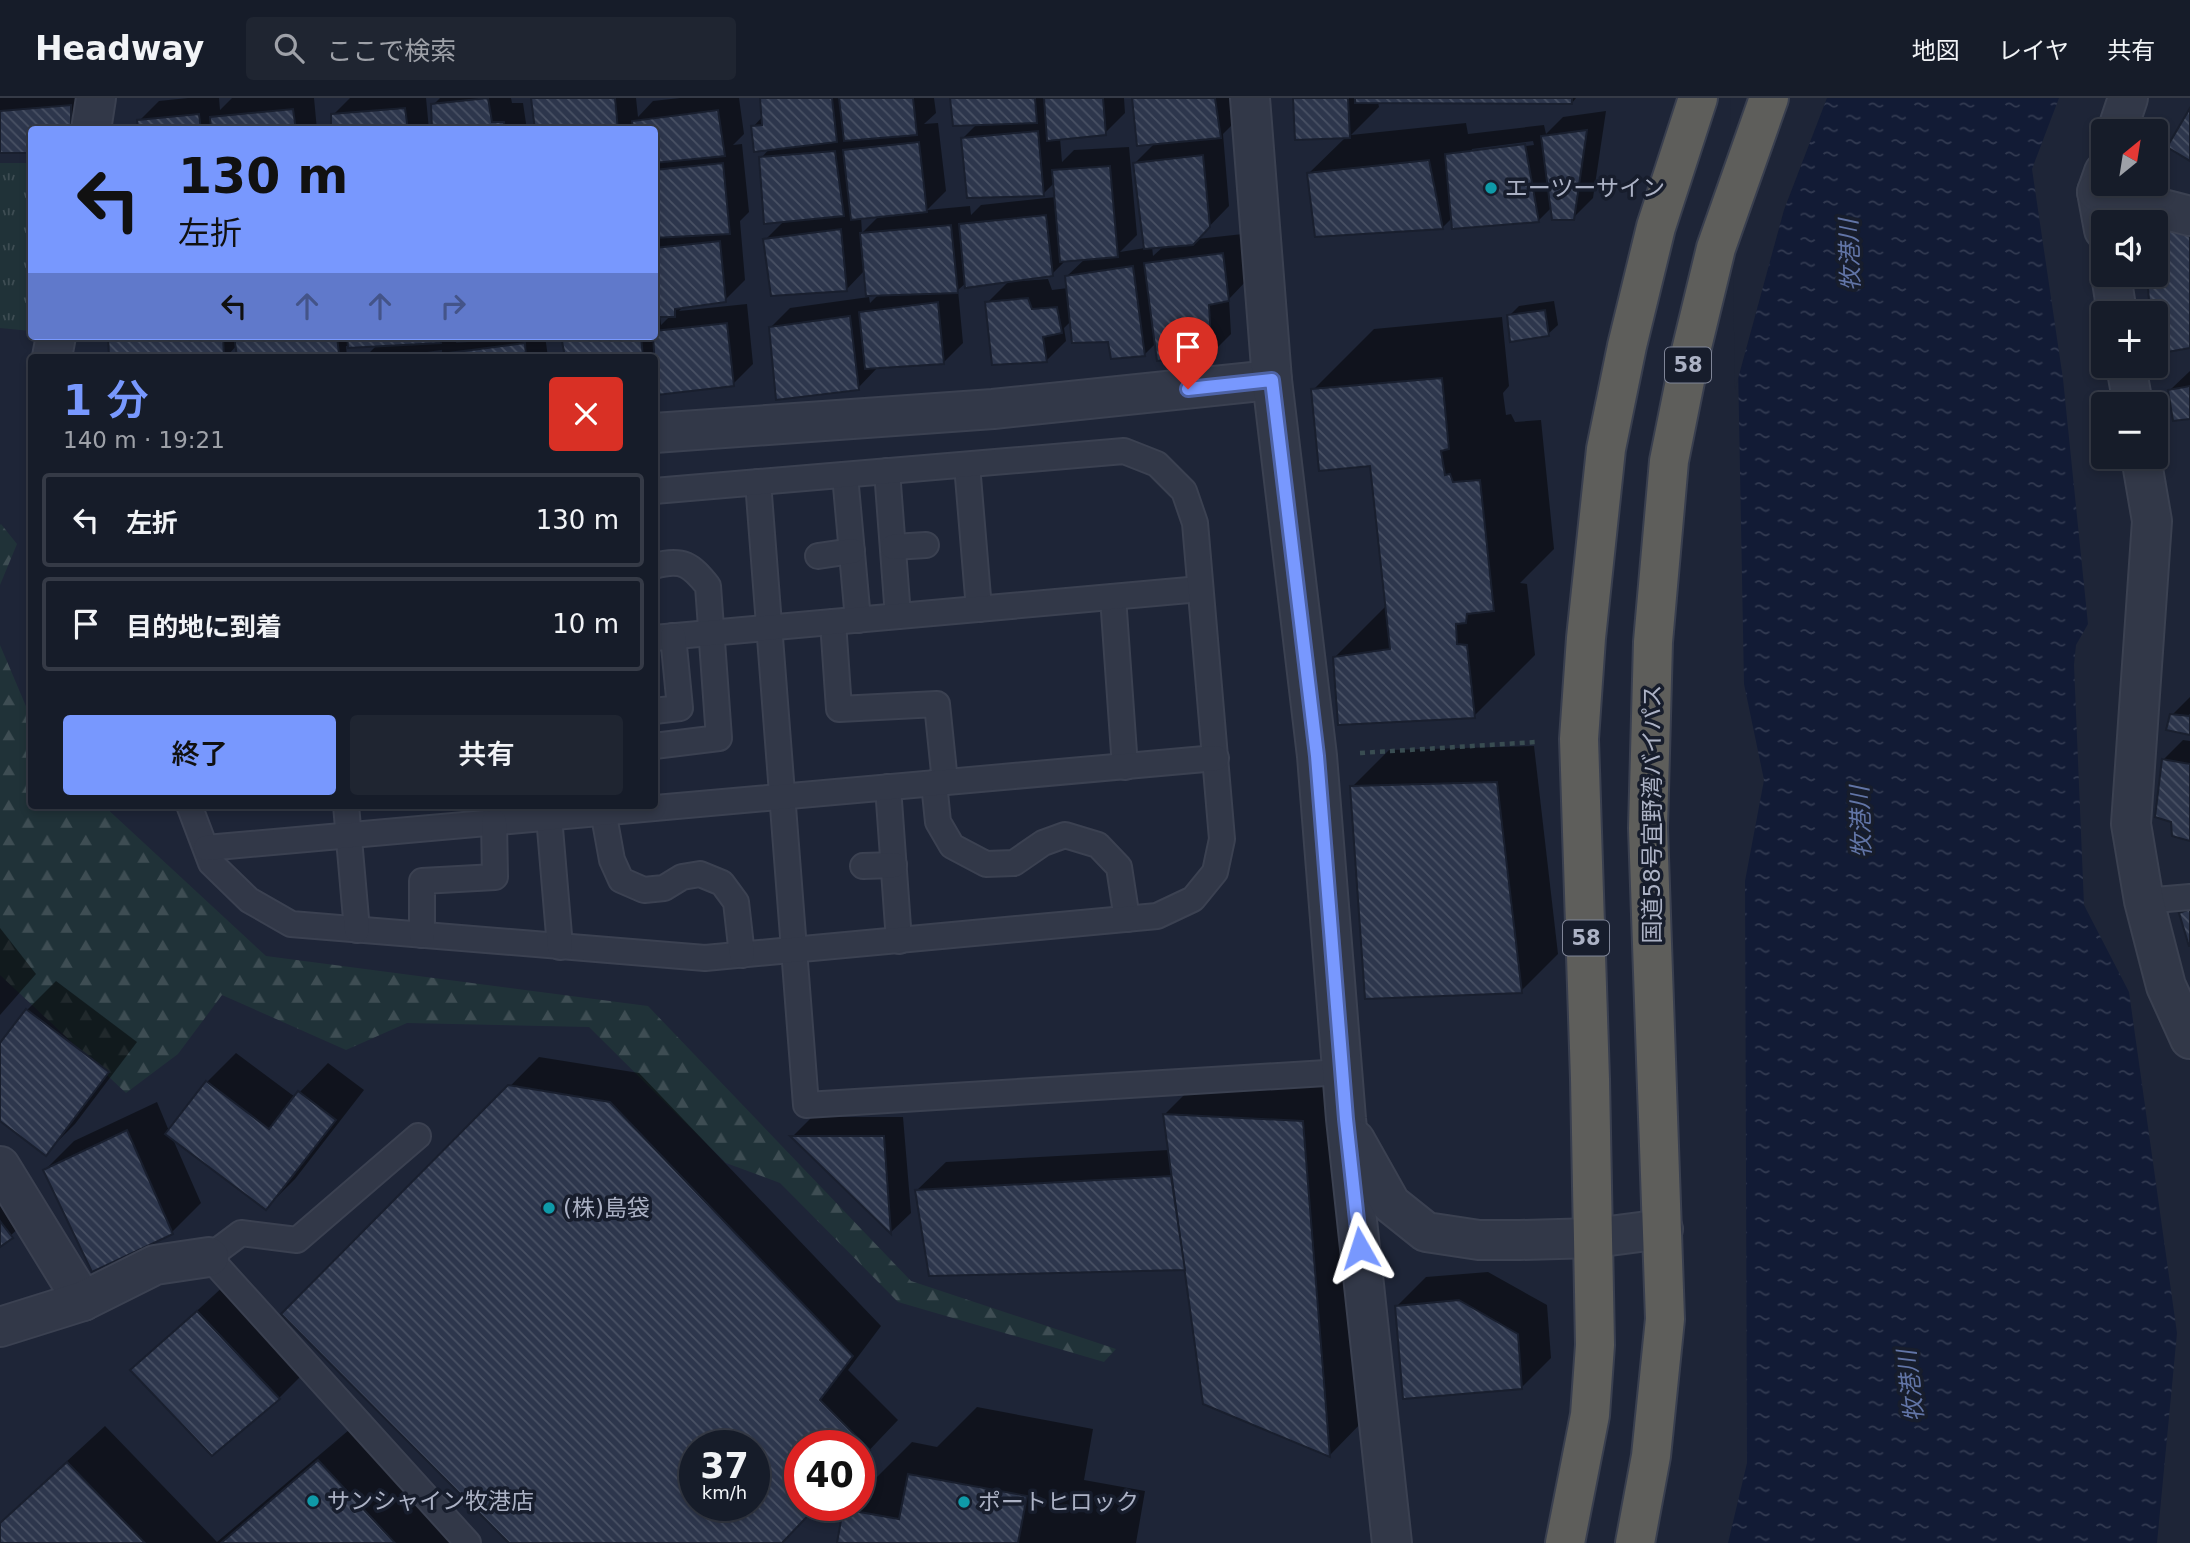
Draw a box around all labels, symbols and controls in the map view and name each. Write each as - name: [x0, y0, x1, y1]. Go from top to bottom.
- search box: [246, 17, 736, 80]
- text: Headway: [35, 29, 204, 68]
- icon: search: [270, 29, 308, 67]
- text: ここで検索: [326, 36, 456, 66]
- text: 地図: [1912, 37, 1960, 65]
- text: レイヤ: [1998, 37, 2069, 65]
- text: 共有: [2107, 37, 2155, 65]
- north arrow: [2091, 119, 2168, 196]
- map controls: [2091, 119, 2168, 469]
- text: 130 m: [178, 148, 348, 205]
- icon: left: [63, 154, 154, 245]
- place label: エーツーサイン: [1505, 175, 1665, 201]
- marker: エーツーサイン: [1483, 180, 1499, 196]
- button: sound: [2091, 210, 2168, 287]
- text: 左折: [178, 214, 242, 252]
- water label: 牧港川: [1835, 216, 1865, 291]
- icon: left: [215, 287, 253, 325]
- icon: ahead: [288, 287, 326, 325]
- icon: ahead: [361, 287, 399, 325]
- icon: right: [434, 287, 472, 325]
- button: +: [2091, 301, 2168, 378]
- pin: [1158, 317, 1218, 389]
- icon: arrive: [1169, 328, 1207, 366]
- road number: 58: [1665, 348, 1711, 382]
- text: 1 分: [63, 376, 149, 425]
- button: close: [549, 377, 623, 451]
- button: −: [2091, 392, 2168, 469]
- text: 140 m · 19:21: [63, 427, 225, 453]
- icon: left: [67, 501, 105, 539]
- text: 130 m: [536, 505, 619, 535]
- text: 左折: [126, 508, 178, 538]
- icon: arrive: [67, 605, 105, 643]
- text: 10 m: [552, 609, 619, 639]
- text: 目的地に到着: [126, 612, 282, 642]
- street label: 国道58号宜野湾バイパス: [1639, 685, 1665, 943]
- button: 終了: [63, 715, 336, 795]
- button: 共有: [350, 715, 623, 795]
- water label: 牧港川: [1846, 783, 1876, 858]
- road number: 58: [1563, 920, 1609, 956]
- place label: (株)島袋: [563, 1195, 650, 1221]
- marker: (株)島袋: [541, 1200, 557, 1216]
- position arrow: [1323, 1211, 1397, 1285]
- water label: 牧港川: [1892, 1346, 1929, 1423]
- speed limit sign: 40: [784, 1430, 875, 1521]
- text: 37: [700, 1446, 749, 1486]
- text: km/h: [702, 1482, 747, 1503]
- place label: サンシャイン牧港店: [327, 1488, 534, 1514]
- place label: ポートヒロック: [978, 1489, 1139, 1515]
- marker: サンシャイン牧港店: [305, 1493, 321, 1509]
- marker: ポートヒロック: [956, 1494, 972, 1510]

